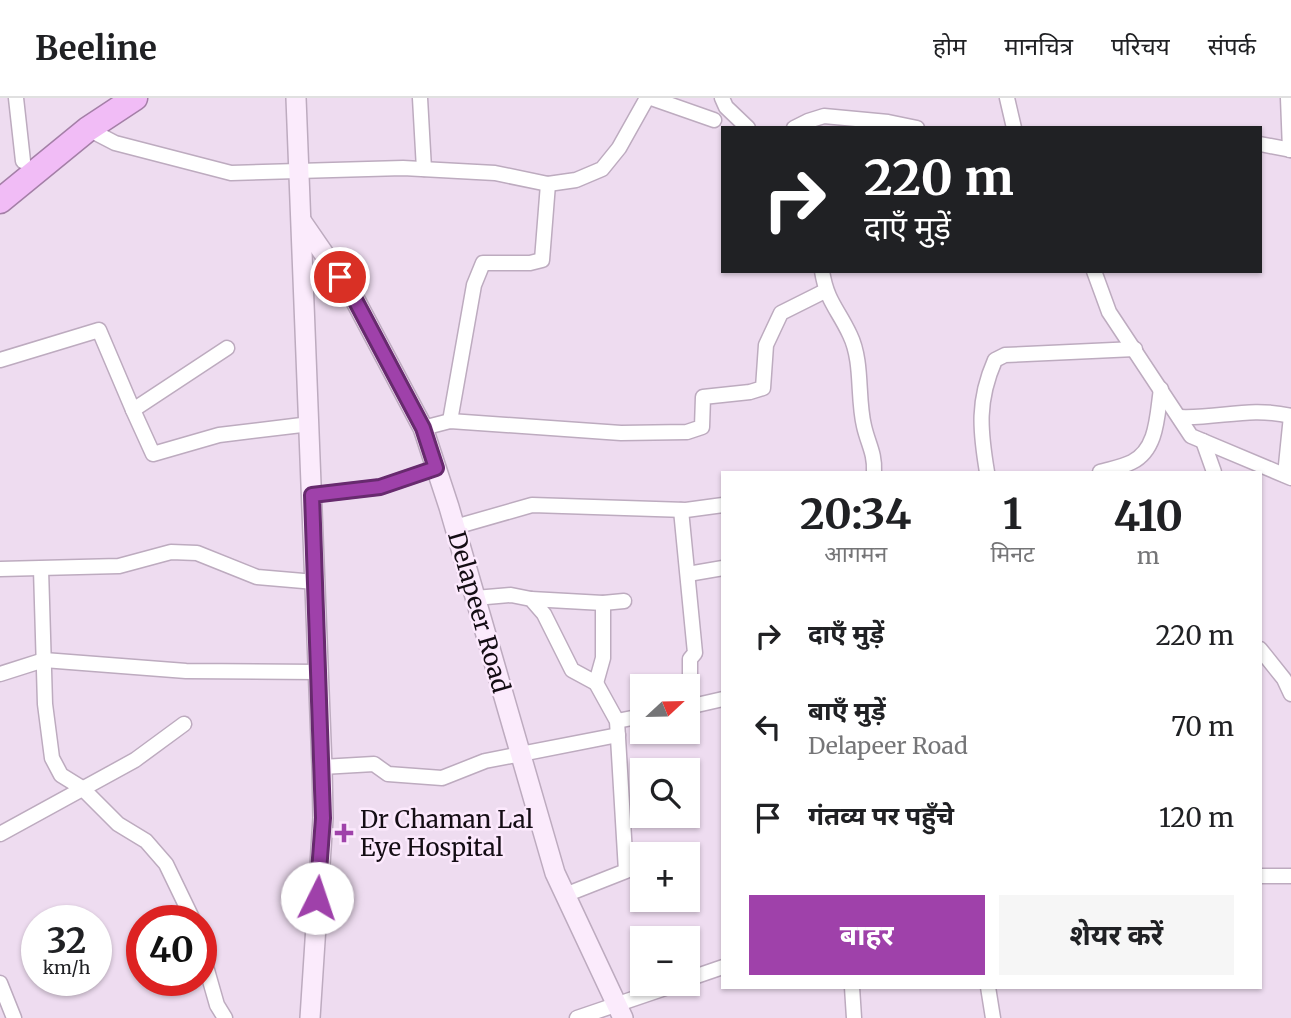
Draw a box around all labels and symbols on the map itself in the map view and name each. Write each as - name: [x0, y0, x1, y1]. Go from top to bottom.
- pin: [310, 247, 370, 307]
- street label: Delapeer Road: [441, 528, 517, 696]
- north arrow: [630, 674, 700, 744]
- place label: Dr Chaman Lal Eye Hospital: [360, 804, 533, 863]
- marker: Dr Chaman Lal Eye Hospital: [334, 823, 354, 843]
- position arrow: [280, 861, 354, 935]
- speed limit sign: 40: [126, 905, 217, 996]

